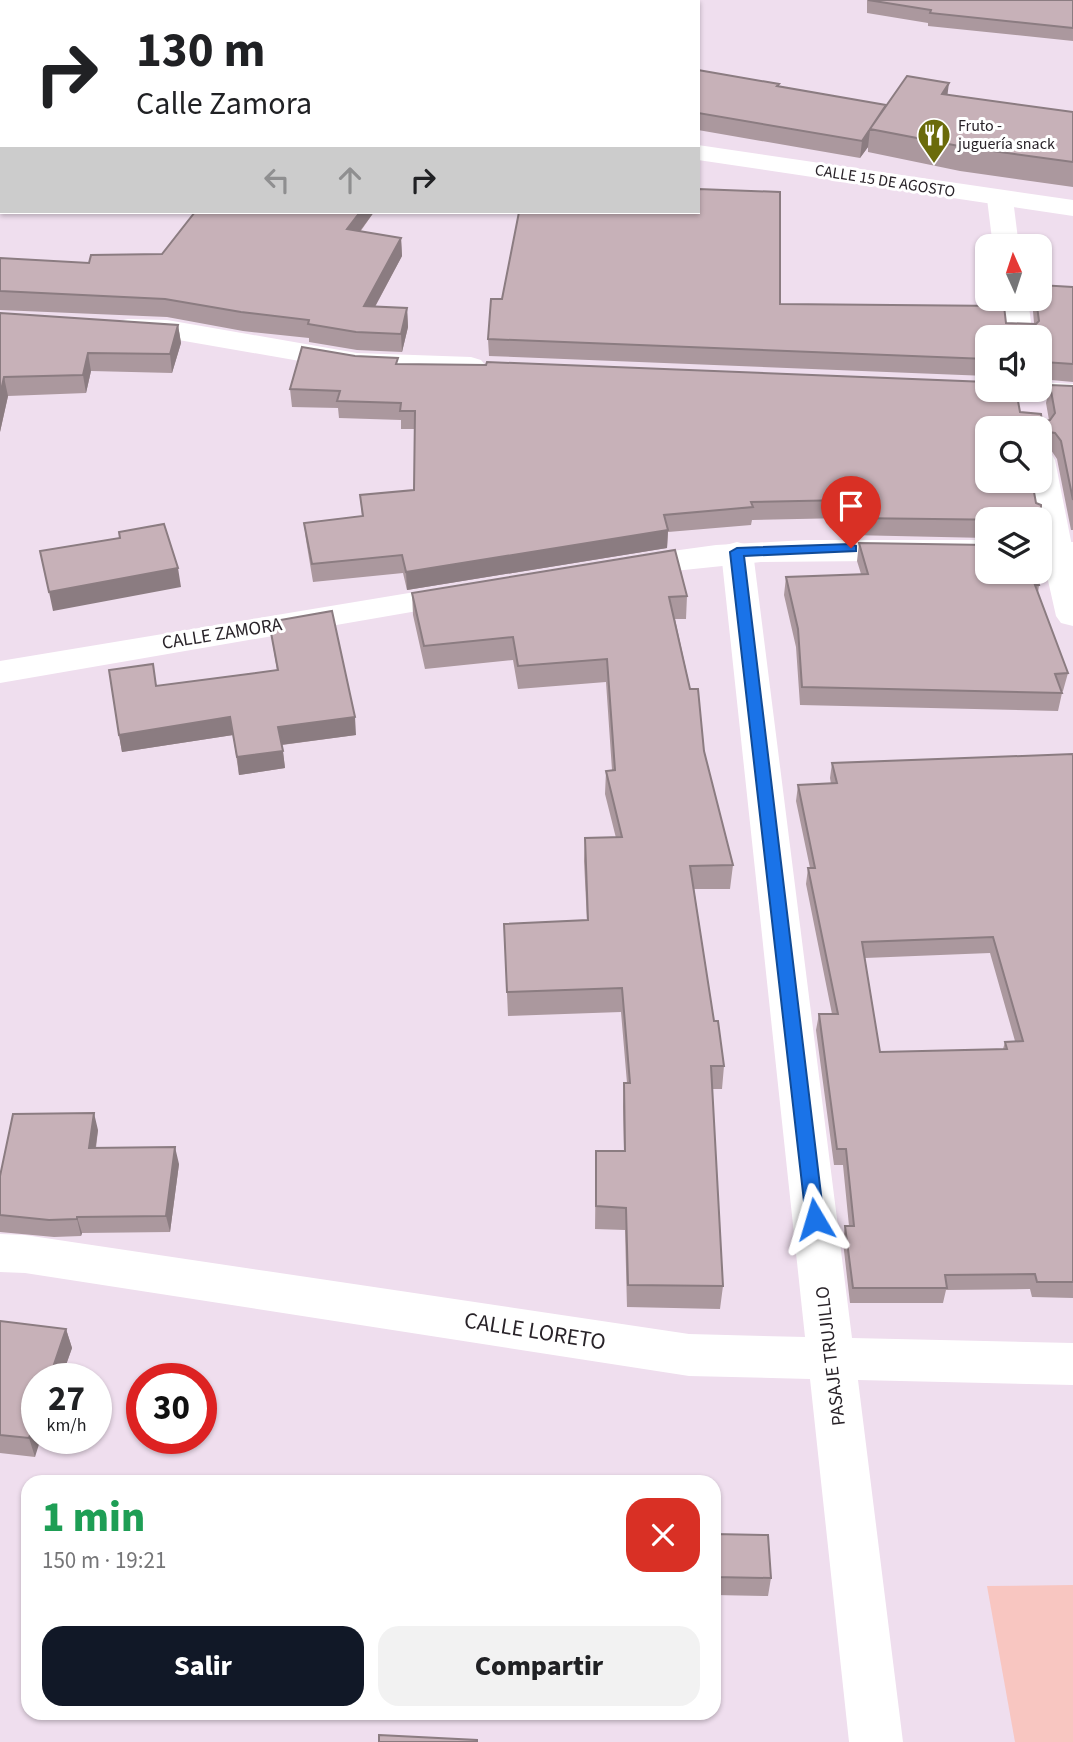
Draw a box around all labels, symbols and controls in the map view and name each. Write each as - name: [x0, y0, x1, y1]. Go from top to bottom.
- text: 130 m: [136, 16, 265, 86]
- icon: right: [21, 28, 112, 119]
- text: Calle Zamora: [136, 81, 312, 127]
- place label: Fruto - juguería snack: [957, 115, 1055, 155]
- restaurant icon: Fruto - juguería snack: [915, 116, 953, 165]
- street label: CALLE 15 DE AGOSTO: [813, 159, 957, 203]
- icon: left: [258, 161, 296, 199]
- icon: ahead: [331, 161, 369, 199]
- icon: right: [404, 161, 442, 199]
- north arrow: [975, 234, 1052, 312]
- map controls: [975, 234, 1052, 584]
- button: sound: [975, 325, 1052, 402]
- button: search: [975, 416, 1052, 493]
- pin: [821, 476, 881, 548]
- icon: arrive: [832, 487, 870, 525]
- button: layers: [975, 507, 1052, 584]
- street label: CALLE ZAMORA: [160, 611, 285, 657]
- position arrow: [778, 1182, 852, 1256]
- street label: PASAJE TRUJILLO: [809, 1285, 853, 1427]
- street label: CALLE LORETO: [462, 1304, 608, 1358]
- speed limit sign: 30: [126, 1363, 217, 1454]
- text: 27: [48, 1374, 85, 1424]
- text: km/h: [47, 1413, 86, 1438]
- text: 1 min: [42, 1488, 145, 1548]
- button: close: [626, 1498, 700, 1572]
- text: 150 m · 19:21: [42, 1544, 166, 1577]
- button: Salir: [42, 1626, 364, 1706]
- button: Compartir: [378, 1626, 700, 1706]

